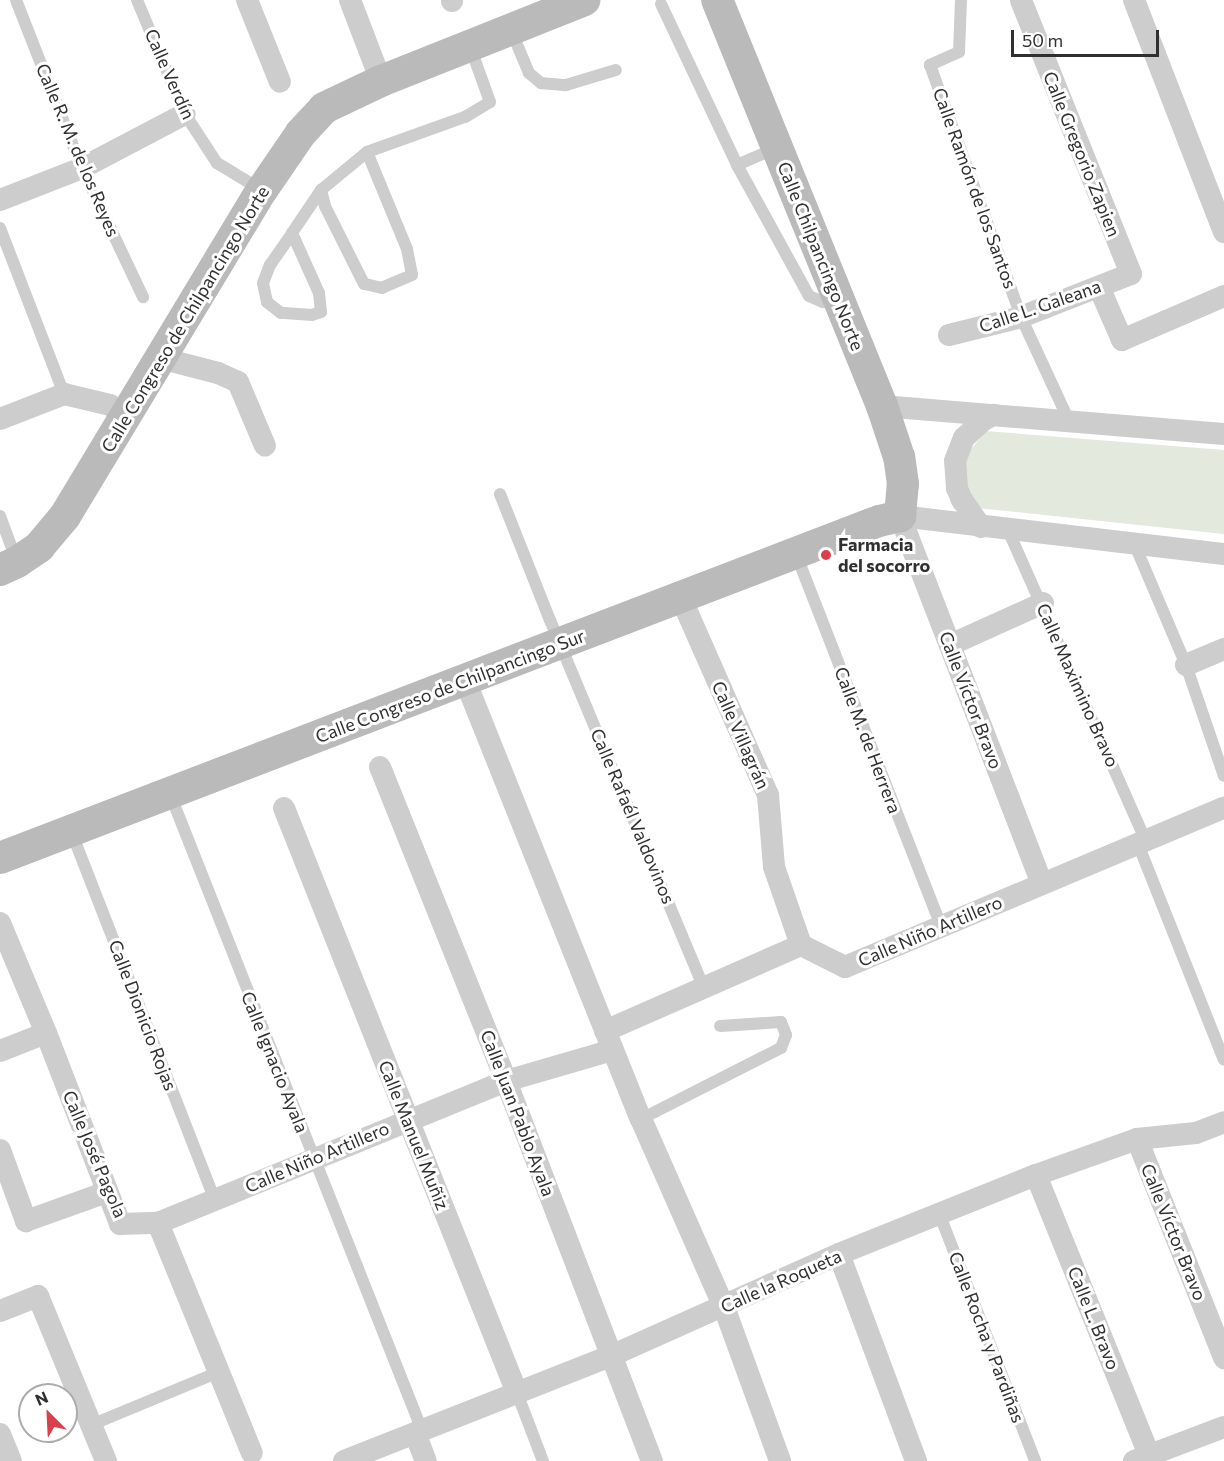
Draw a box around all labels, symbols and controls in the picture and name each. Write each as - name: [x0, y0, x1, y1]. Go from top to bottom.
- scale bar: [1014, 18, 1162, 56]
- street label: Calle Verdín: [140, 25, 200, 123]
- text: 50 m: [1022, 29, 1063, 51]
- street label: Calle R. M. de los Reyes: [32, 60, 124, 240]
- street label: Calle Gregorio Zapien: [1039, 68, 1125, 240]
- street label: Calle Ramón de los Santos: [929, 85, 1021, 291]
- street label: Calle Chilpancingo Norte: [773, 158, 869, 354]
- street label: Calle Congreso de Chilpancingo Norte: [97, 182, 273, 456]
- street label: Calle L. Galeana: [976, 275, 1104, 337]
- place label: Farmacia del socorro: [838, 534, 930, 576]
- marker: Farmacia del socorro: [819, 548, 833, 562]
- street label: Calle Maximino Bravo: [1032, 600, 1124, 770]
- street label: Calle Congreso de Chilpancingo Sur: [312, 625, 588, 747]
- street label: Calle Víctor Bravo: [935, 628, 1007, 772]
- street label: Calle M. de Herrera: [830, 664, 906, 816]
- street label: Calle Villagrán: [708, 678, 774, 792]
- street label: Calle Rafaél Valdovinos: [586, 725, 680, 907]
- street label: Calle Niño Artillero: [855, 891, 1005, 971]
- street label: Calle Dionicio Rojas: [104, 937, 182, 1093]
- street label: Calle Ignacio Ayala: [237, 988, 313, 1136]
- street label: Calle Juan Pablo Ayala: [476, 1027, 560, 1199]
- street label: Calle Manuel Muñiz: [374, 1057, 454, 1213]
- street label: Calle José Pagola: [59, 1087, 131, 1221]
- street label: Calle Niño Artillero: [242, 1117, 392, 1197]
- street label: Calle Víctor Bravo: [1137, 1160, 1211, 1304]
- street label: Calle la Roqueta: [717, 1245, 845, 1317]
- street label: Calle Rocha y Pardiñas: [944, 1248, 1030, 1426]
- street label: Calle L. Bravo: [1064, 1263, 1124, 1373]
- north arrow: [18, 1383, 78, 1443]
- text: N: [32, 1387, 51, 1409]

